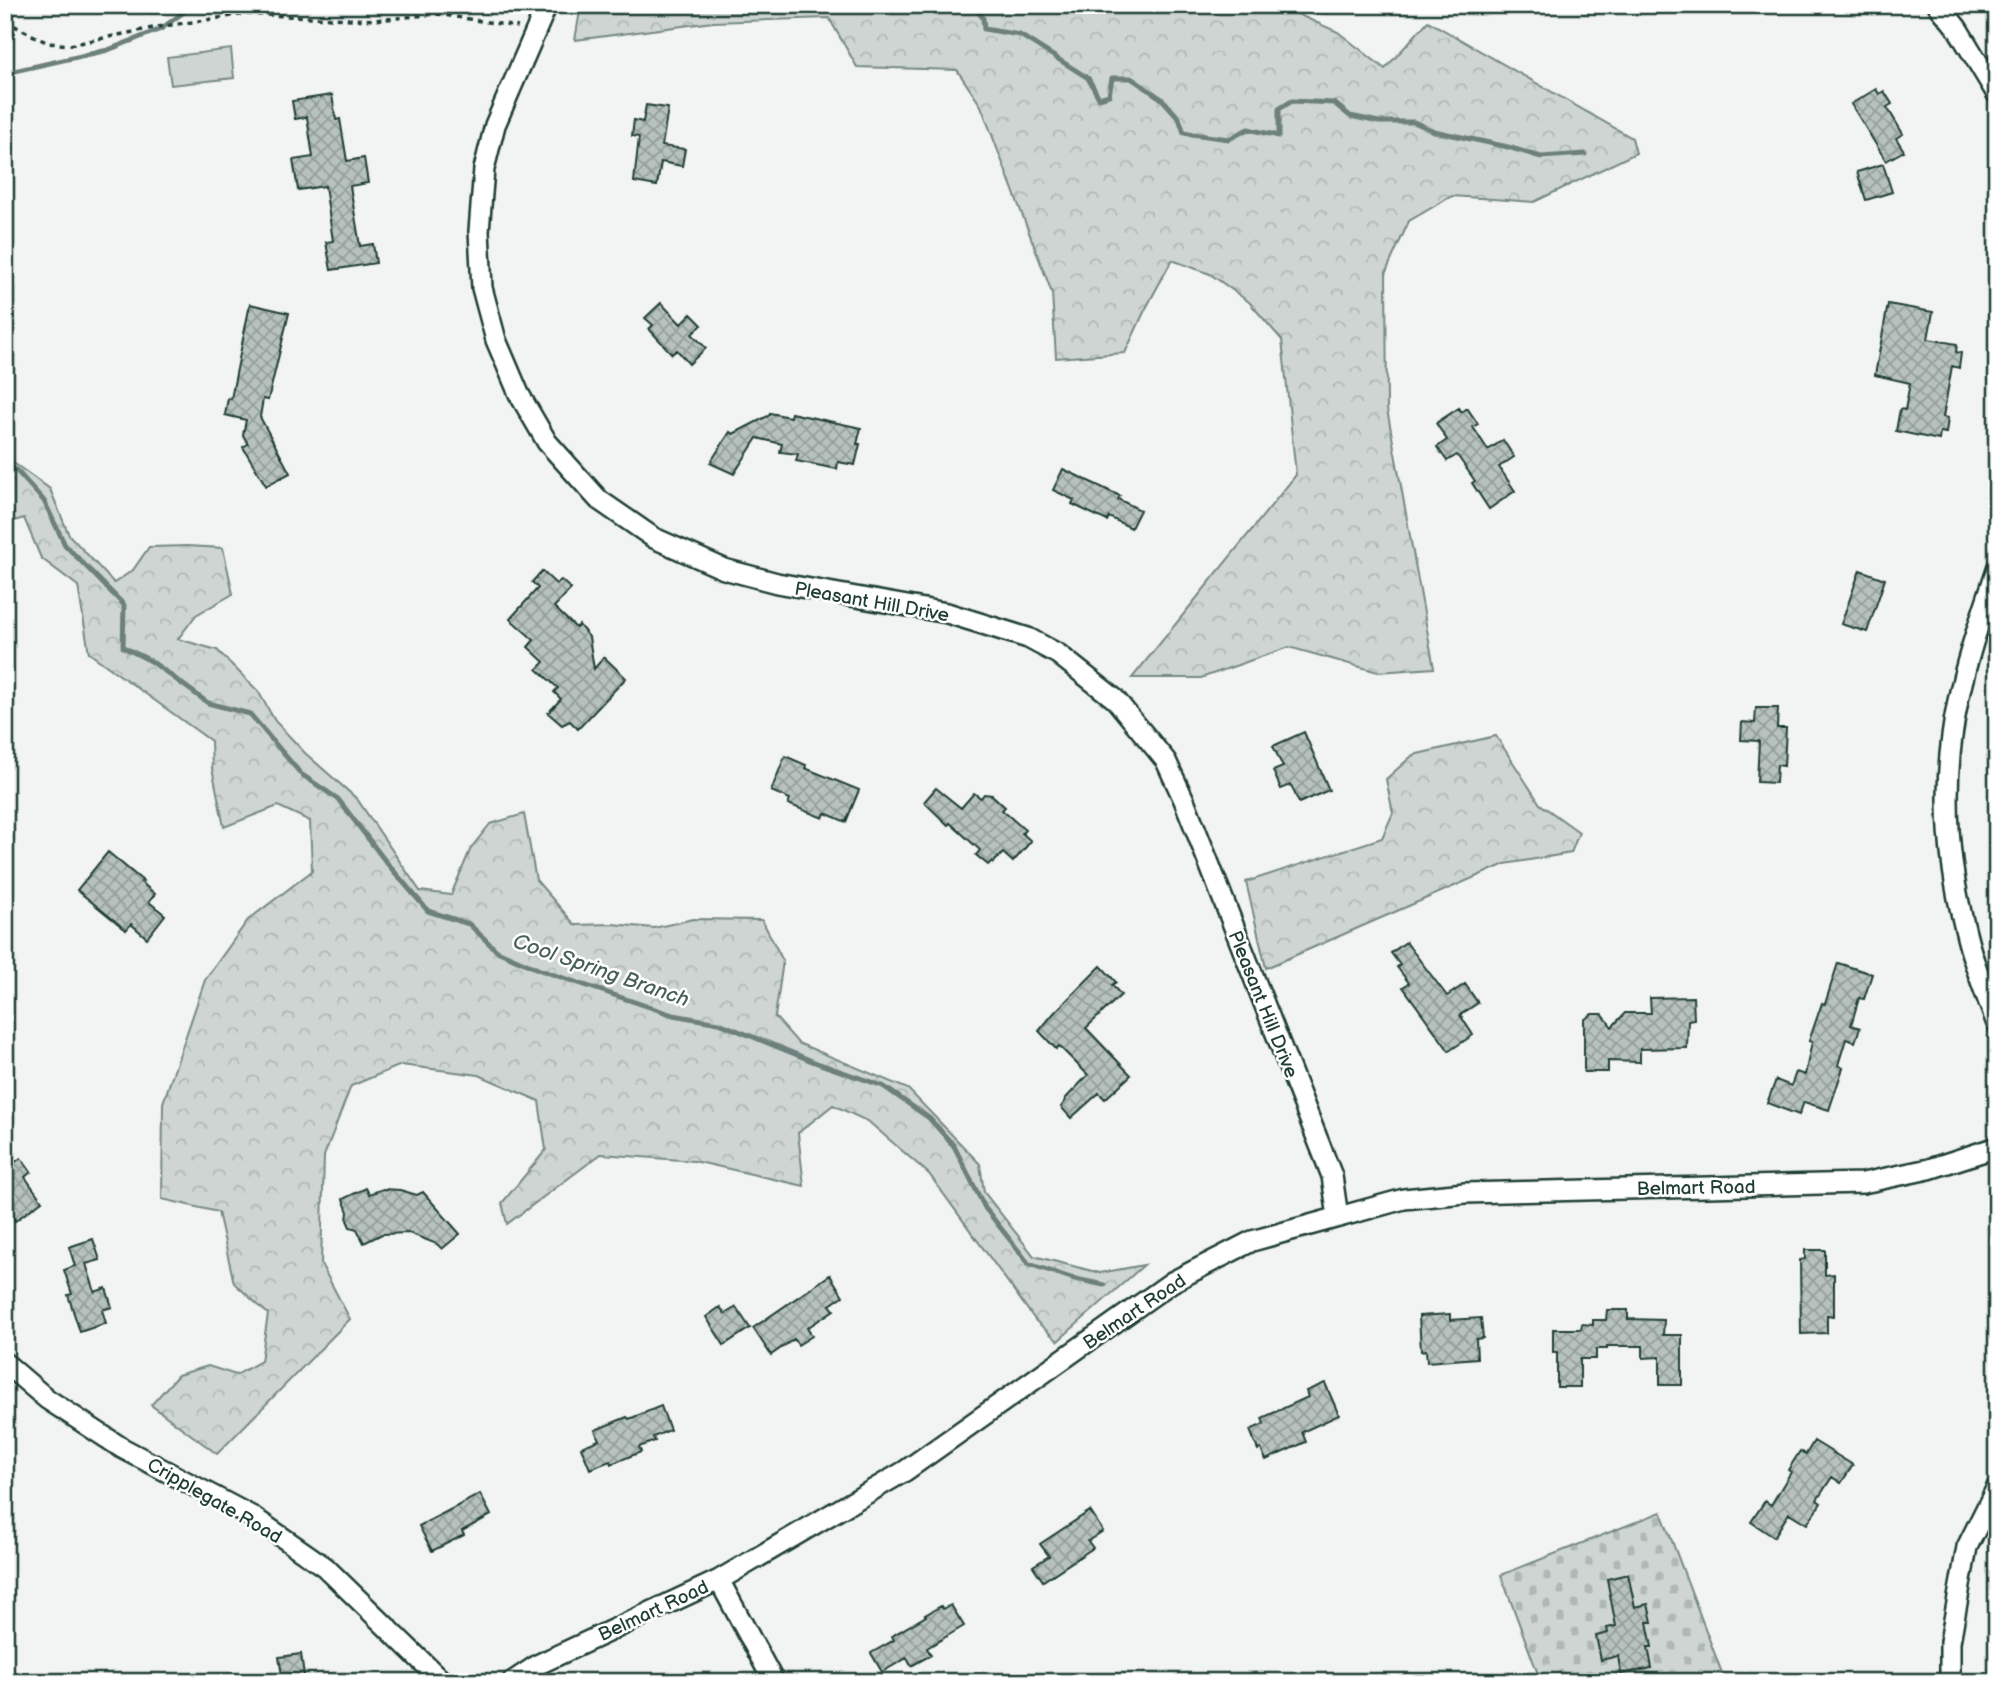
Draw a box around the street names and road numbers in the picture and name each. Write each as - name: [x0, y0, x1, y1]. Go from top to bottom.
- street label: Pleasant Hill Drive: [793, 578, 951, 627]
- street label: Pleasant Hill Drive: [1223, 928, 1303, 1081]
- street label: Belmart Road: [1636, 1176, 1756, 1201]
- street label: Belmart Road: [1079, 1269, 1191, 1355]
- street label: Cripplegate Road: [143, 1453, 286, 1549]
- street label: Belmart Road: [595, 1576, 712, 1647]

